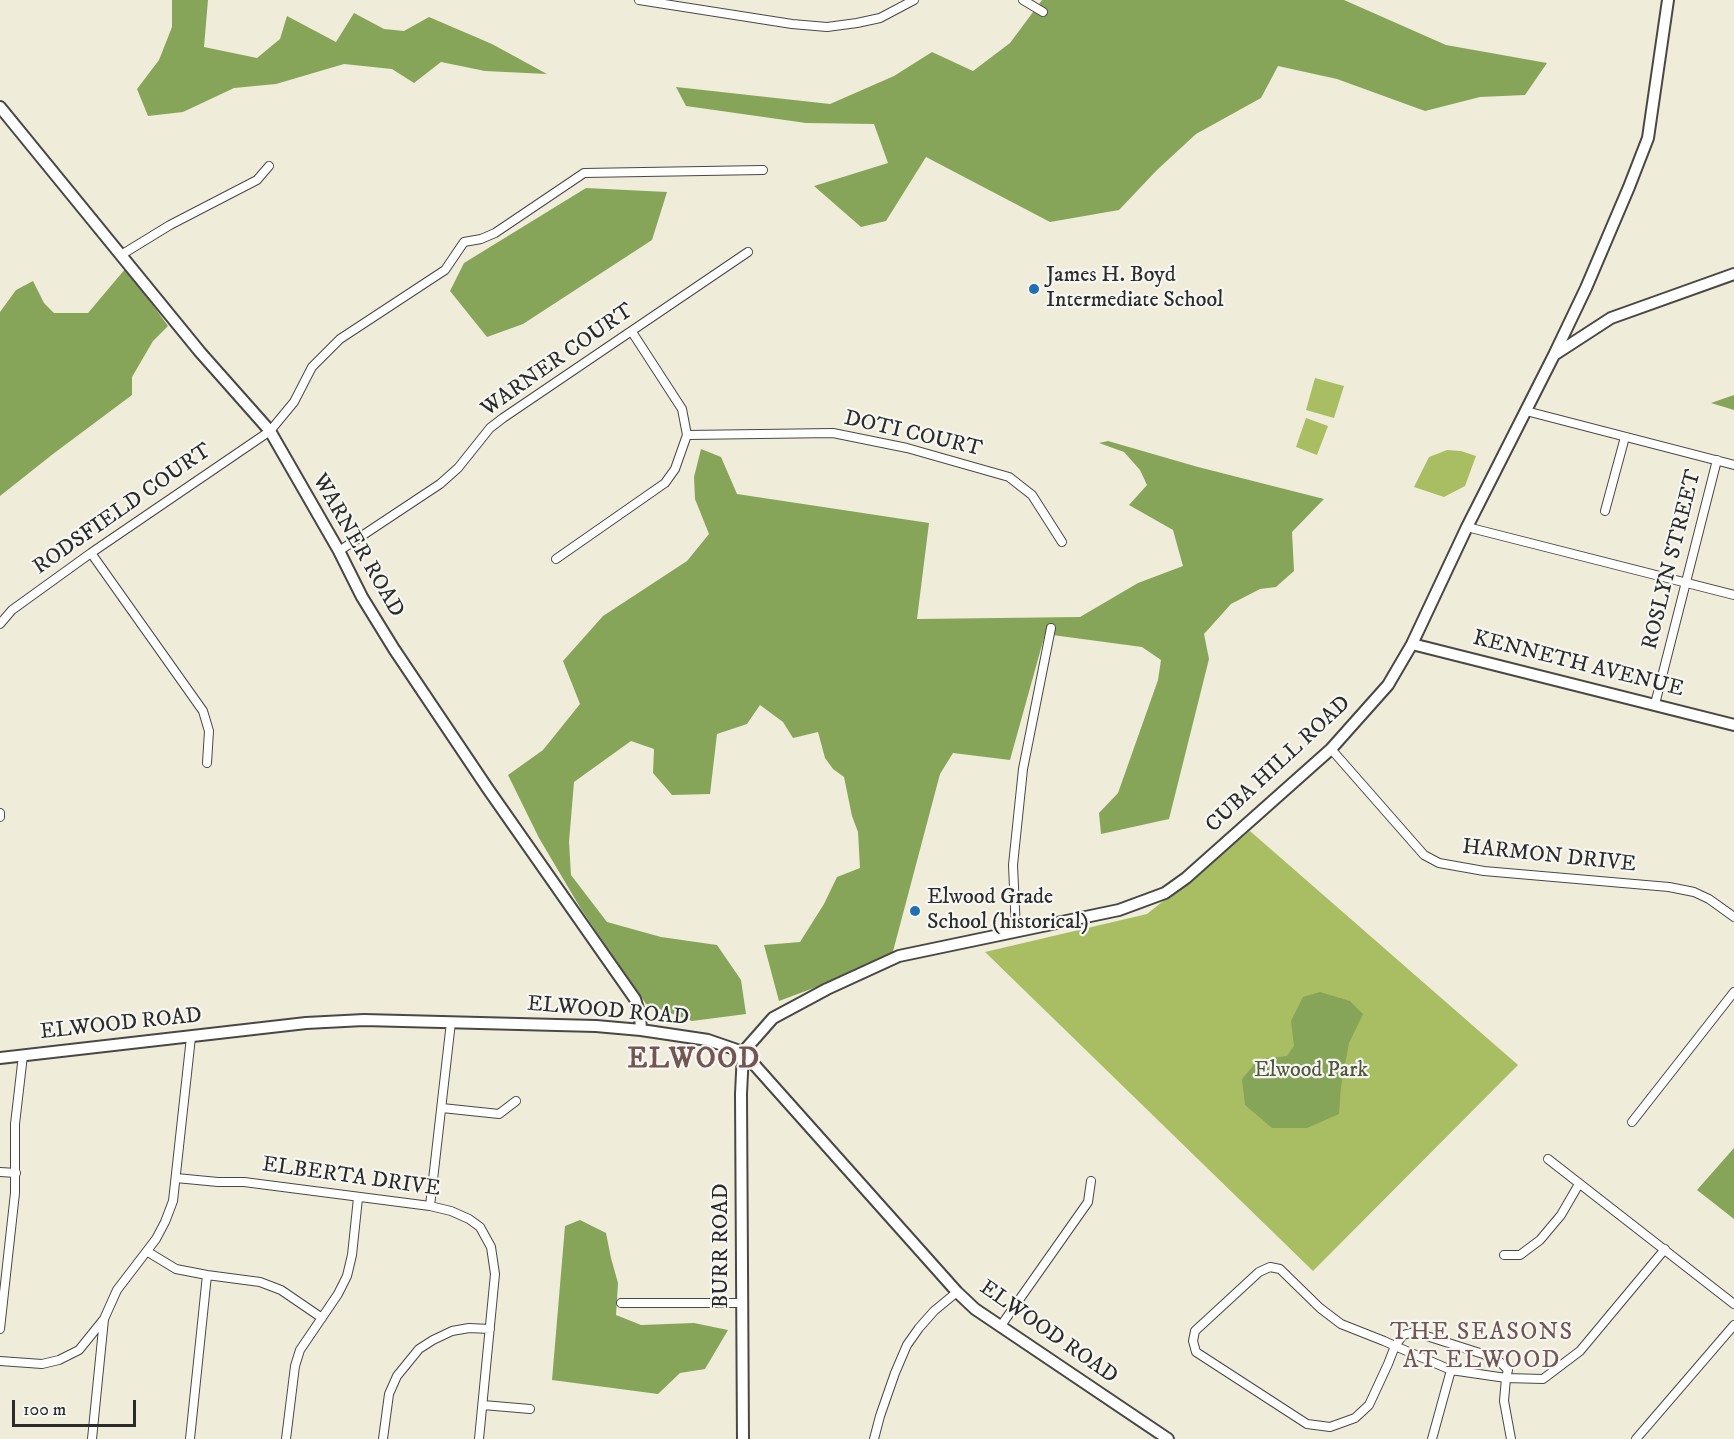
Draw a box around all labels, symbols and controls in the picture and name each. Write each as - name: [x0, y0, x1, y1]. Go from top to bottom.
- place label: James H. Boyd Intermediate School: [1046, 263, 1224, 314]
- marker: James H. Boyd Intermediate School: [1027, 282, 1041, 296]
- street label: WARNER COURT: [477, 299, 639, 423]
- street label: DOTI COURT: [841, 406, 985, 464]
- street label: RODSFIELD COURT: [29, 439, 217, 581]
- street label: ROSLYN STREET: [1638, 467, 1708, 653]
- street label: WARNER ROAD: [305, 470, 409, 622]
- street label: KENNETH AVENUE: [1470, 626, 1686, 704]
- street label: CUBA HILL ROAD: [1201, 691, 1357, 839]
- street label: HARMON DRIVE: [1461, 835, 1637, 879]
- place label: Elwood Grade School (historical): [927, 885, 1089, 936]
- marker: Elwood Grade School (historical): [908, 904, 922, 918]
- street label: ELWOOD ROAD: [526, 992, 690, 1032]
- street label: ELWOOD ROAD: [39, 1003, 203, 1047]
- district label: ELWOOD: [627, 1044, 761, 1078]
- park label: Elwood Park: [1254, 1058, 1368, 1084]
- street label: ELBERTA DRIVE: [260, 1152, 442, 1204]
- street label: BURR ROAD: [709, 1183, 735, 1309]
- street label: ELWOOD ROAD: [974, 1276, 1122, 1390]
- district label: THE SEASONS AT ELWOOD: [1390, 1320, 1574, 1376]
- scale bar: [15, 1388, 140, 1426]
- text: 100 m: [23, 1399, 66, 1421]

